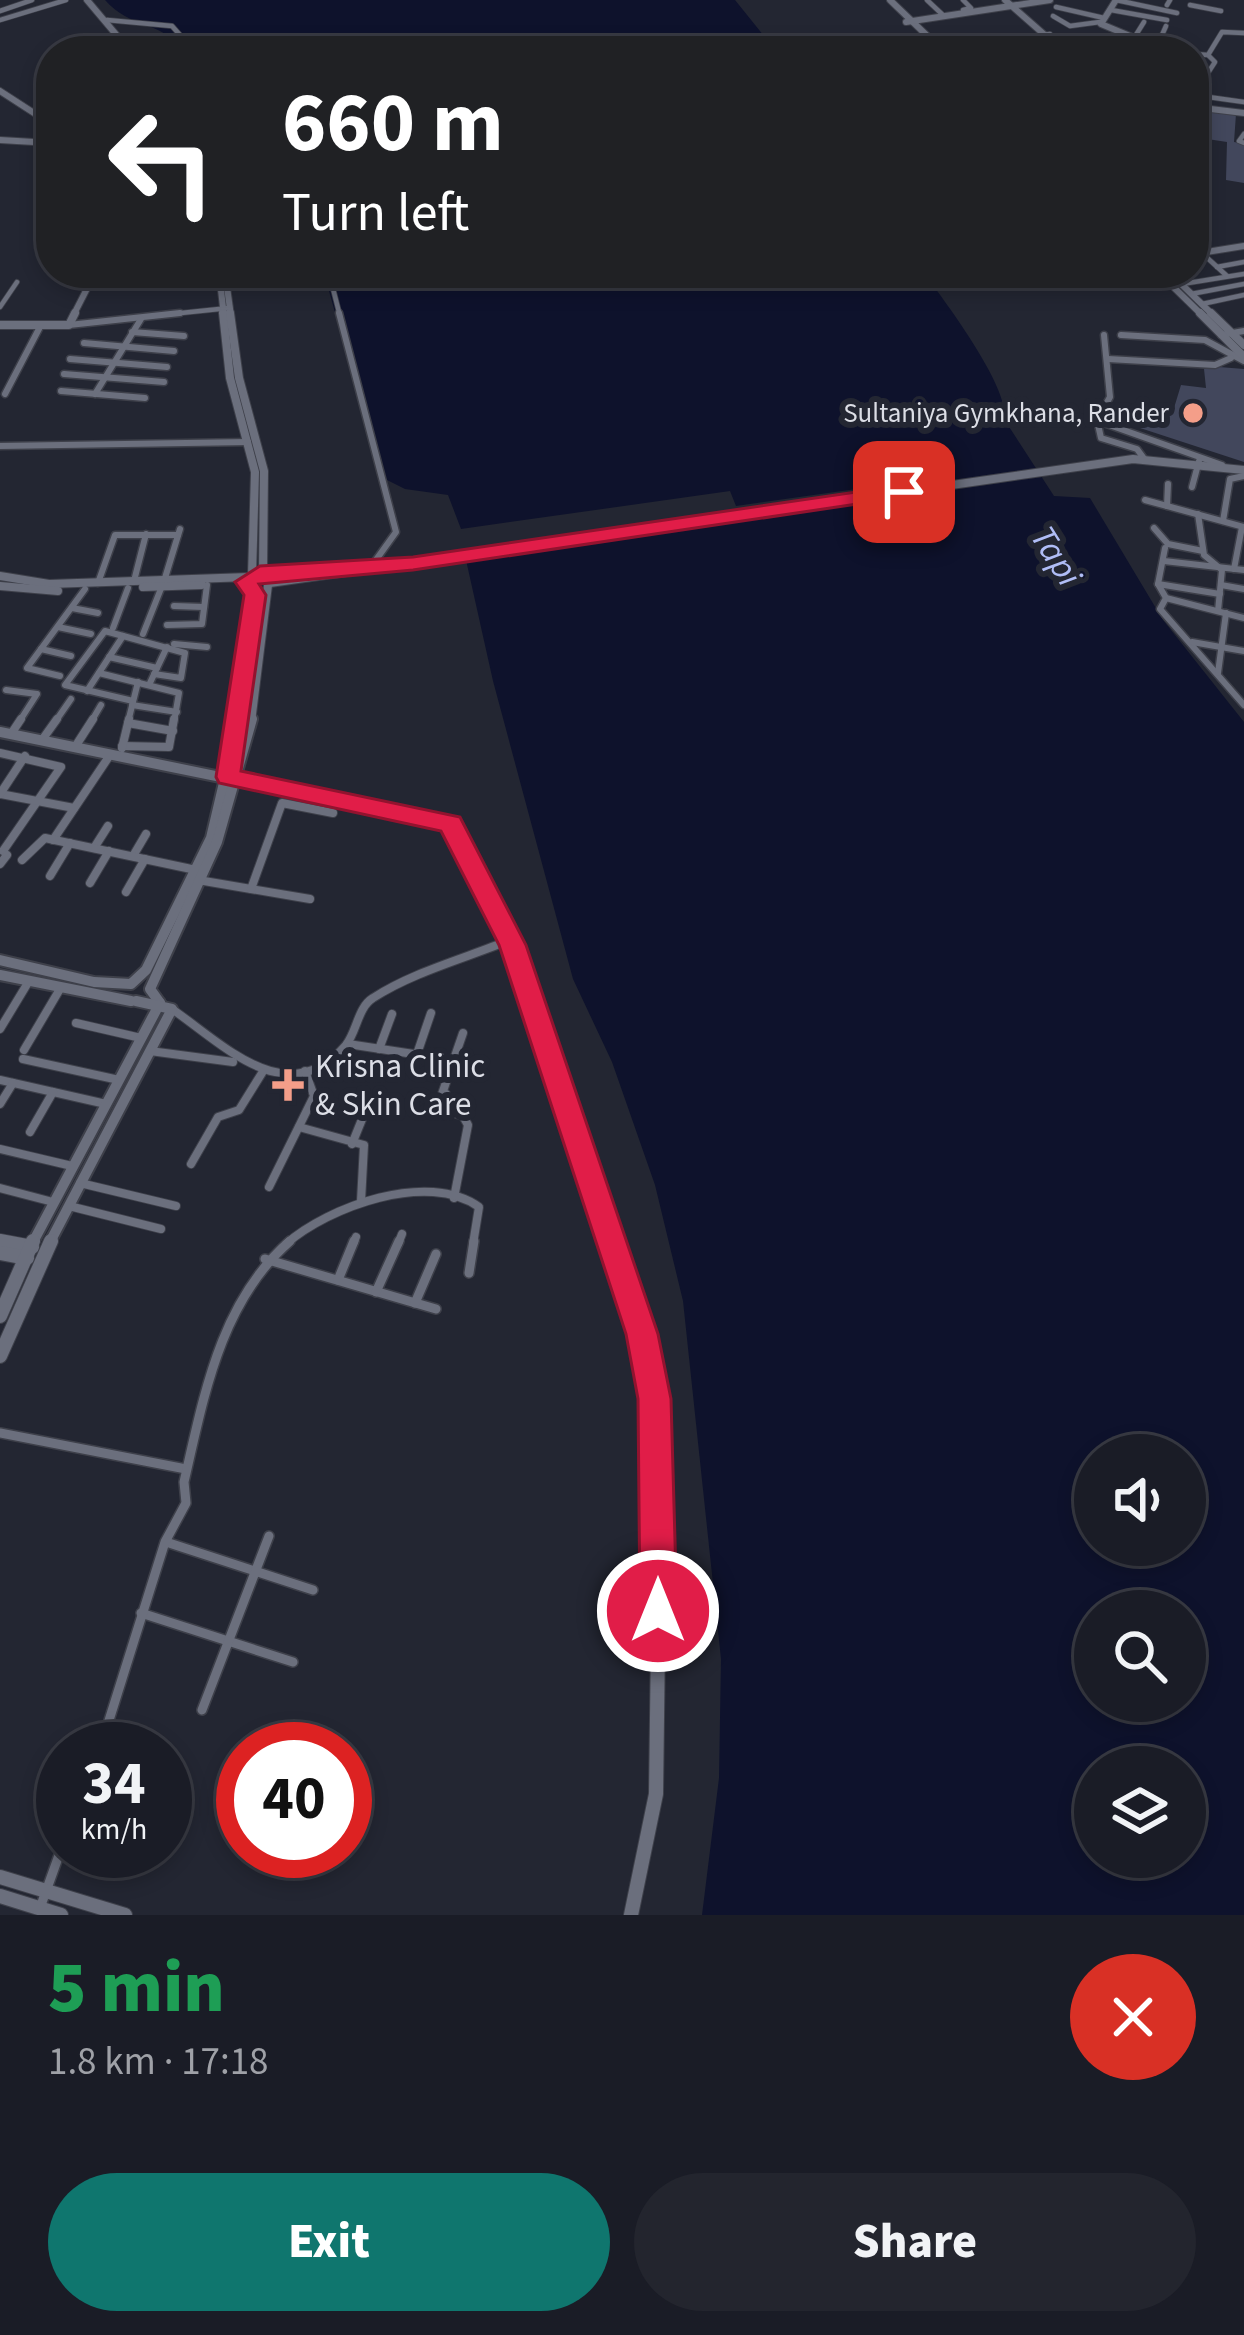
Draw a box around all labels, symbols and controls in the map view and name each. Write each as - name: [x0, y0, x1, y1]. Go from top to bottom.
- text: 660 m: [282, 64, 504, 184]
- icon: left: [84, 84, 240, 240]
- text: Turn left: [282, 175, 469, 252]
- place label: Sultaniya Gymkhana, Rander: [843, 394, 1170, 433]
- marker: Sultaniya Gymkhana, Rander: [1180, 400, 1206, 426]
- pin: [853, 441, 955, 543]
- icon: arrive: [871, 459, 937, 525]
- water label: Tapi: [1018, 516, 1095, 597]
- place label: Krisna Clinic & Skin Care: [315, 1043, 485, 1128]
- marker: Krisna Clinic & Skin Care: [272, 1069, 304, 1101]
- map controls: [1074, 1434, 1206, 1878]
- button: sound: [1074, 1434, 1206, 1566]
- position arrow: [595, 1548, 721, 1674]
- button: search: [1074, 1590, 1206, 1722]
- speed limit sign: 40: [216, 1722, 372, 1878]
- text: 34: [82, 1742, 146, 1827]
- button: layers: [1074, 1746, 1206, 1878]
- text: km/h: [81, 1808, 147, 1851]
- text: 5 min: [48, 1937, 225, 2040]
- button: close: [1070, 1954, 1196, 2080]
- text: 1.8 km · 17:18: [48, 2034, 268, 2090]
- button: Exit: [48, 2173, 610, 2311]
- button: Share: [634, 2173, 1196, 2311]

